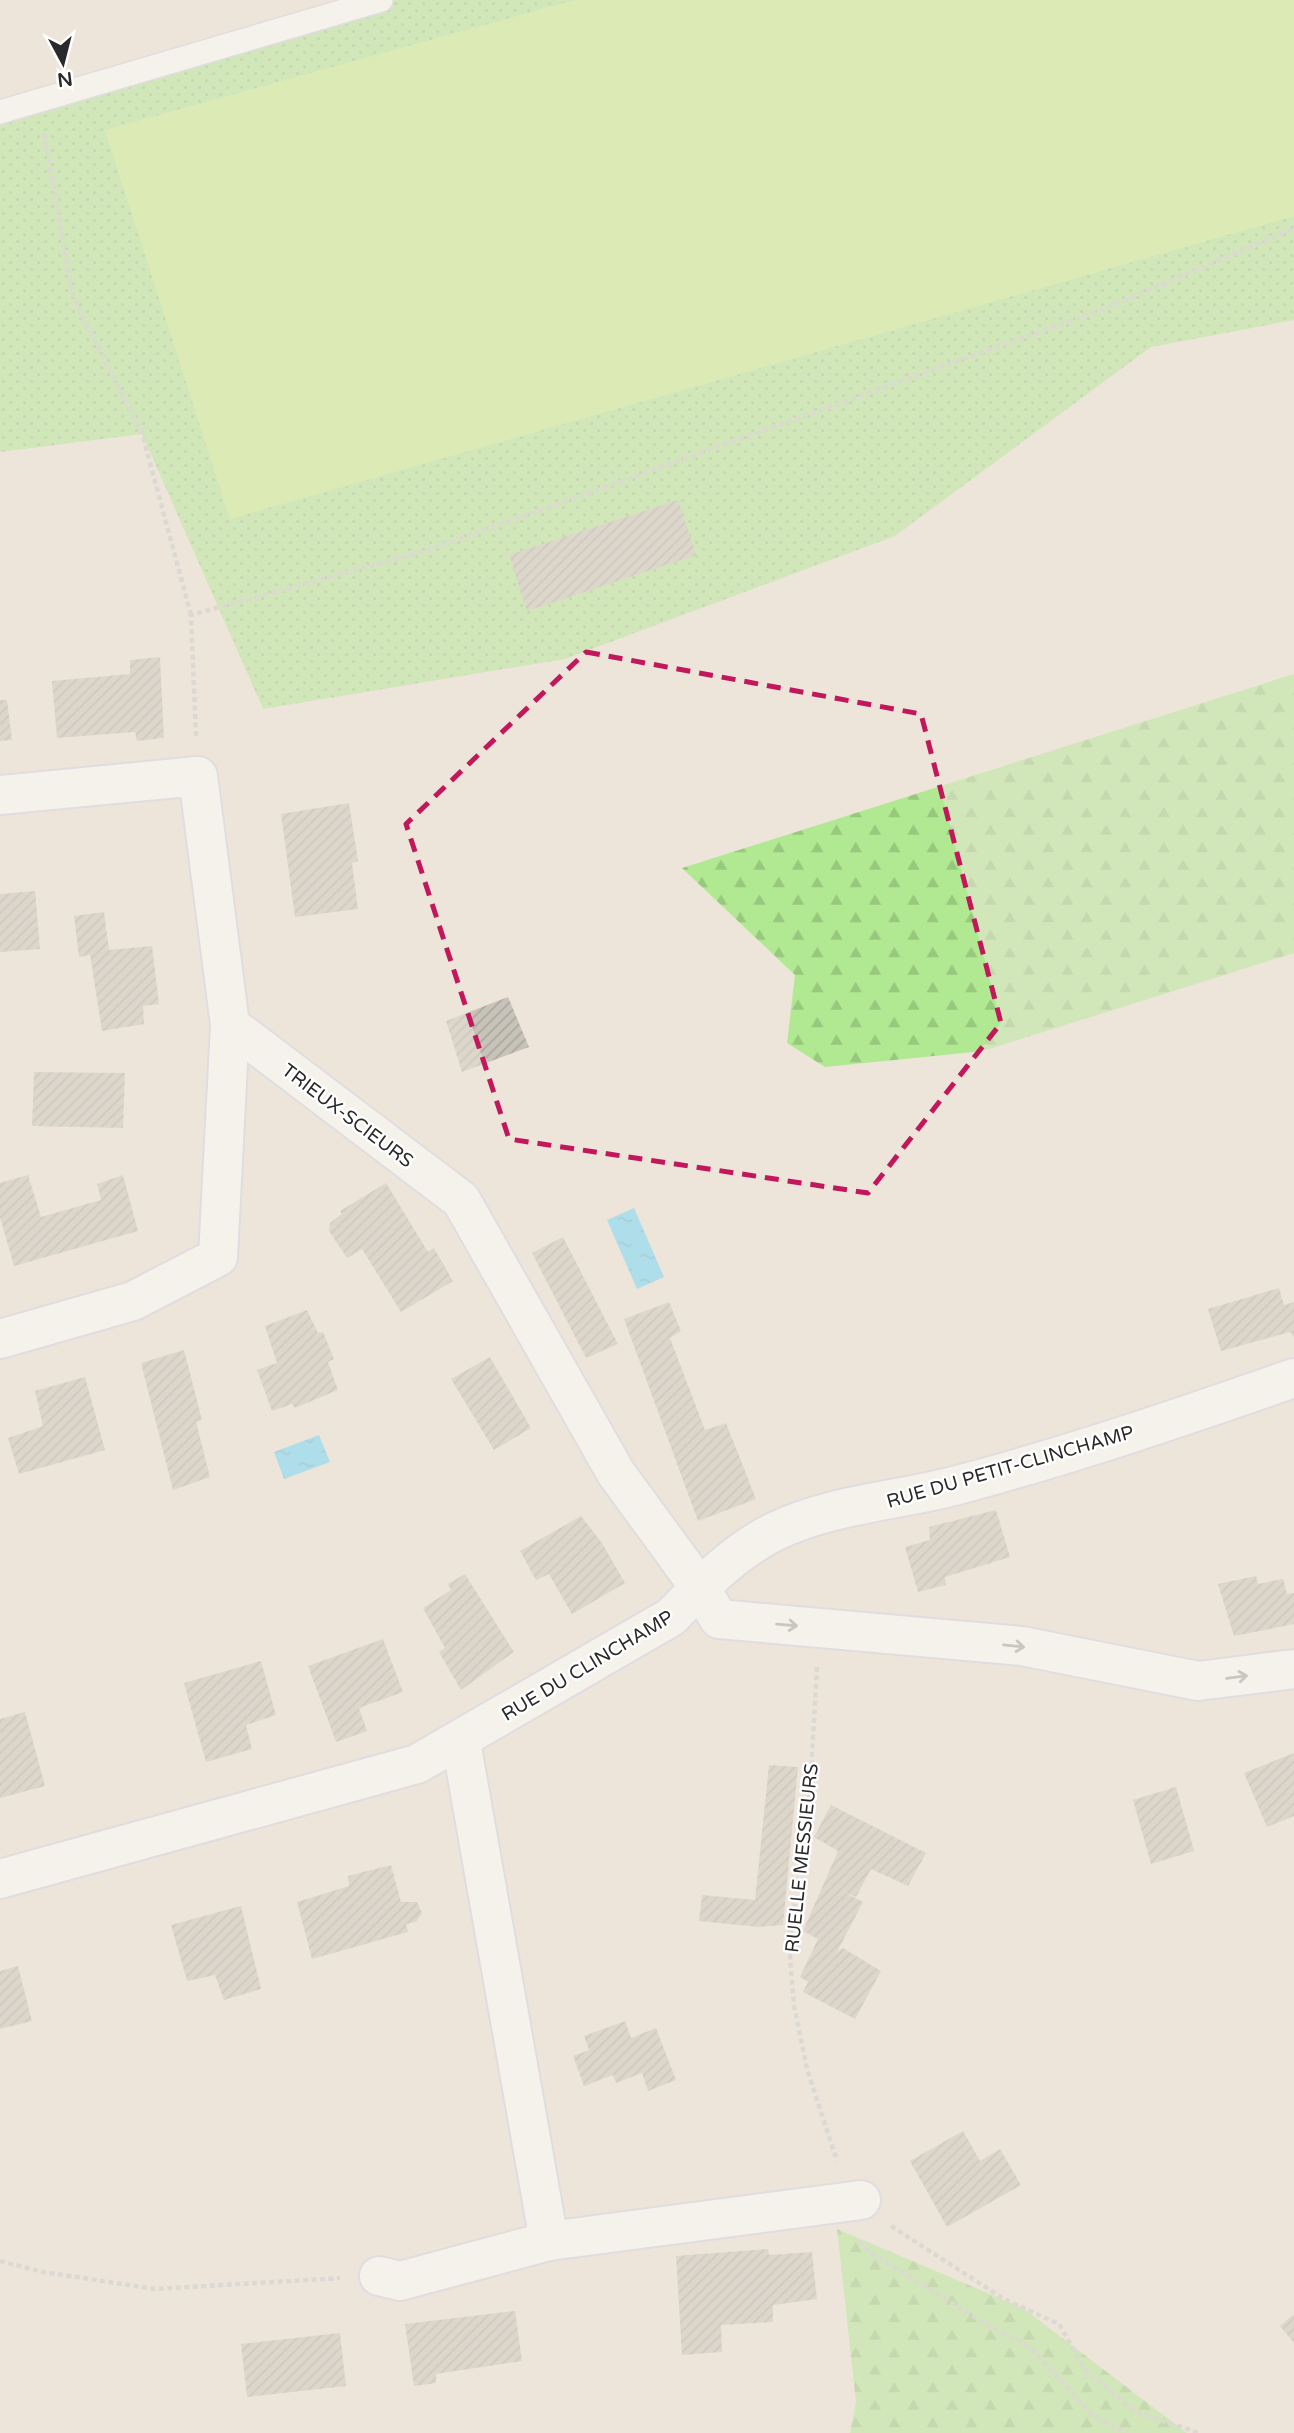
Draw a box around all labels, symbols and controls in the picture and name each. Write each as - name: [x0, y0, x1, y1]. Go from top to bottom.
- north arrow: [28, 28, 98, 98]
- text: N: [56, 67, 74, 91]
- street label: TRIEUX-SCIEURS: [277, 1059, 417, 1172]
- street label: RUE DU PETIT-CLINCHAMP: [884, 1421, 1137, 1513]
- street label: RUE DU CLINCHAMP: [498, 1606, 677, 1726]
- one-way arrow: [775, 1619, 798, 1632]
- one-way arrow: [1002, 1639, 1024, 1652]
- one-way arrow: [1226, 1670, 1248, 1683]
- street label: RUELLE MESSIEURS: [781, 1762, 823, 1954]

